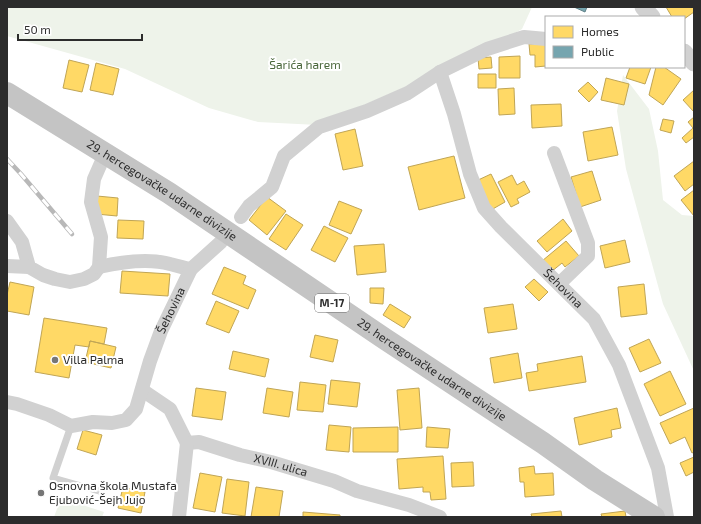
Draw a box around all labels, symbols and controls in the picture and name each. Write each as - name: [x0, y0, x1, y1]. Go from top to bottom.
- scale bar: [18, 16, 142, 42]
- legend: [545, 16, 685, 68]
- text: 50 m: [24, 22, 51, 36]
- text: Homes: [581, 24, 619, 38]
- text: Public: [581, 44, 614, 58]
- park label: Šarića harem: [269, 57, 341, 71]
- street label: 29. hercegovačke udarne divizije: [85, 136, 240, 243]
- street label: Šehovina: [541, 265, 586, 310]
- street label: Šehovina: [153, 285, 187, 335]
- road number: M-17: [315, 294, 349, 312]
- street label: 29. hercegovačke udarne divizije: [355, 314, 509, 423]
- place label: Villa Palma: [63, 352, 124, 366]
- marker: Villa Palma: [50, 355, 60, 365]
- street label: XVIII. ulica: [253, 450, 310, 479]
- place label: Osnovna škola Mustafa Ejubović-Šejh Jujo: [49, 478, 177, 507]
- marker: Osnovna škola Mustafa Ejubović-Šejh Jujo: [36, 488, 46, 498]

